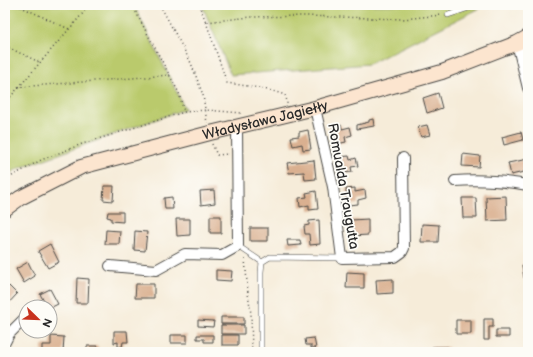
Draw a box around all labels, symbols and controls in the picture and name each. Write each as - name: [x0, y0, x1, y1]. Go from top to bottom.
- street label: Władysława Jagiełły: [201, 97, 330, 144]
- street label: Romualda Traugutta: [324, 122, 363, 250]
- north arrow: [18, 299, 58, 339]
- text: N: [39, 316, 54, 329]

